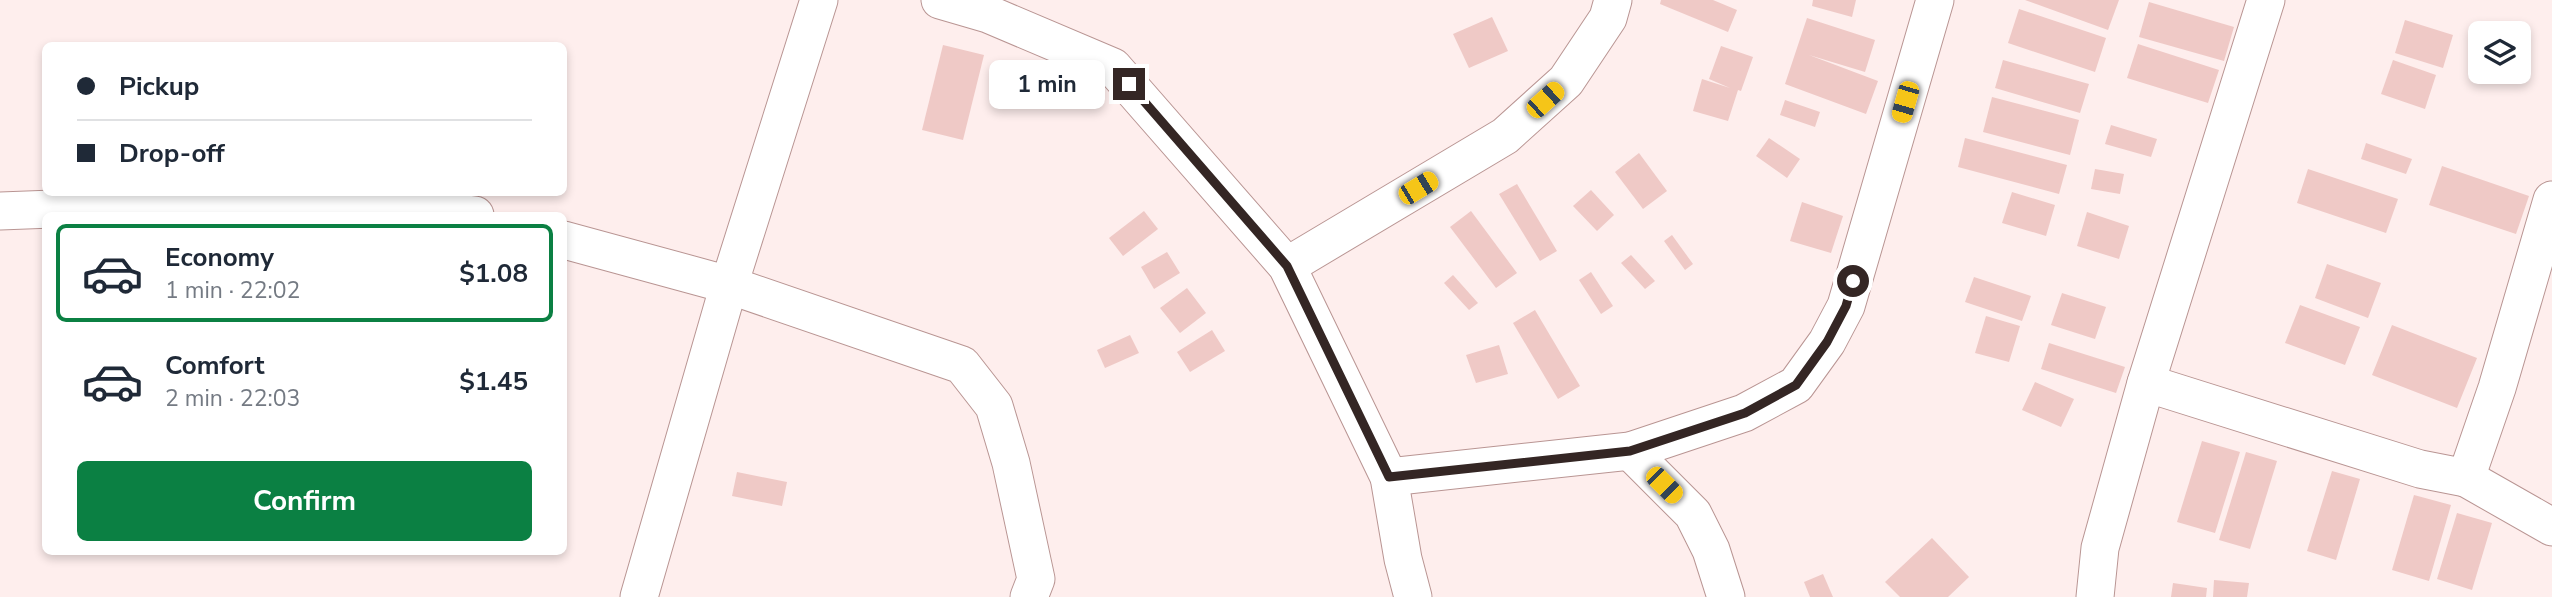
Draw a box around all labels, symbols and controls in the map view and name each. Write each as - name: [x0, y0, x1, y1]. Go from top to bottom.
- map controls: [2468, 21, 2531, 84]
- button: layers: [2468, 21, 2531, 84]
- callout: 1 min: [989, 60, 1104, 108]
- route end: [1113, 68, 1145, 100]
- text: Pickup: [119, 69, 199, 104]
- text: 1 min: [1017, 69, 1077, 100]
- car: [1523, 78, 1568, 122]
- car: [1890, 79, 1921, 125]
- text: Drop-off: [119, 136, 225, 171]
- car: [1395, 168, 1442, 208]
- text: Economy: [165, 240, 274, 275]
- icon: car: [81, 242, 144, 305]
- text: $1.08: [459, 256, 528, 291]
- route start: [1837, 265, 1869, 297]
- text: 1 min · 22:02: [165, 275, 300, 306]
- text: Comfort: [165, 348, 265, 383]
- icon: car: [81, 350, 144, 413]
- text: $1.45: [459, 364, 528, 399]
- text: 2 min · 22:03: [165, 383, 300, 414]
- button: Confirm: [77, 461, 532, 541]
- car: [1642, 463, 1687, 507]

